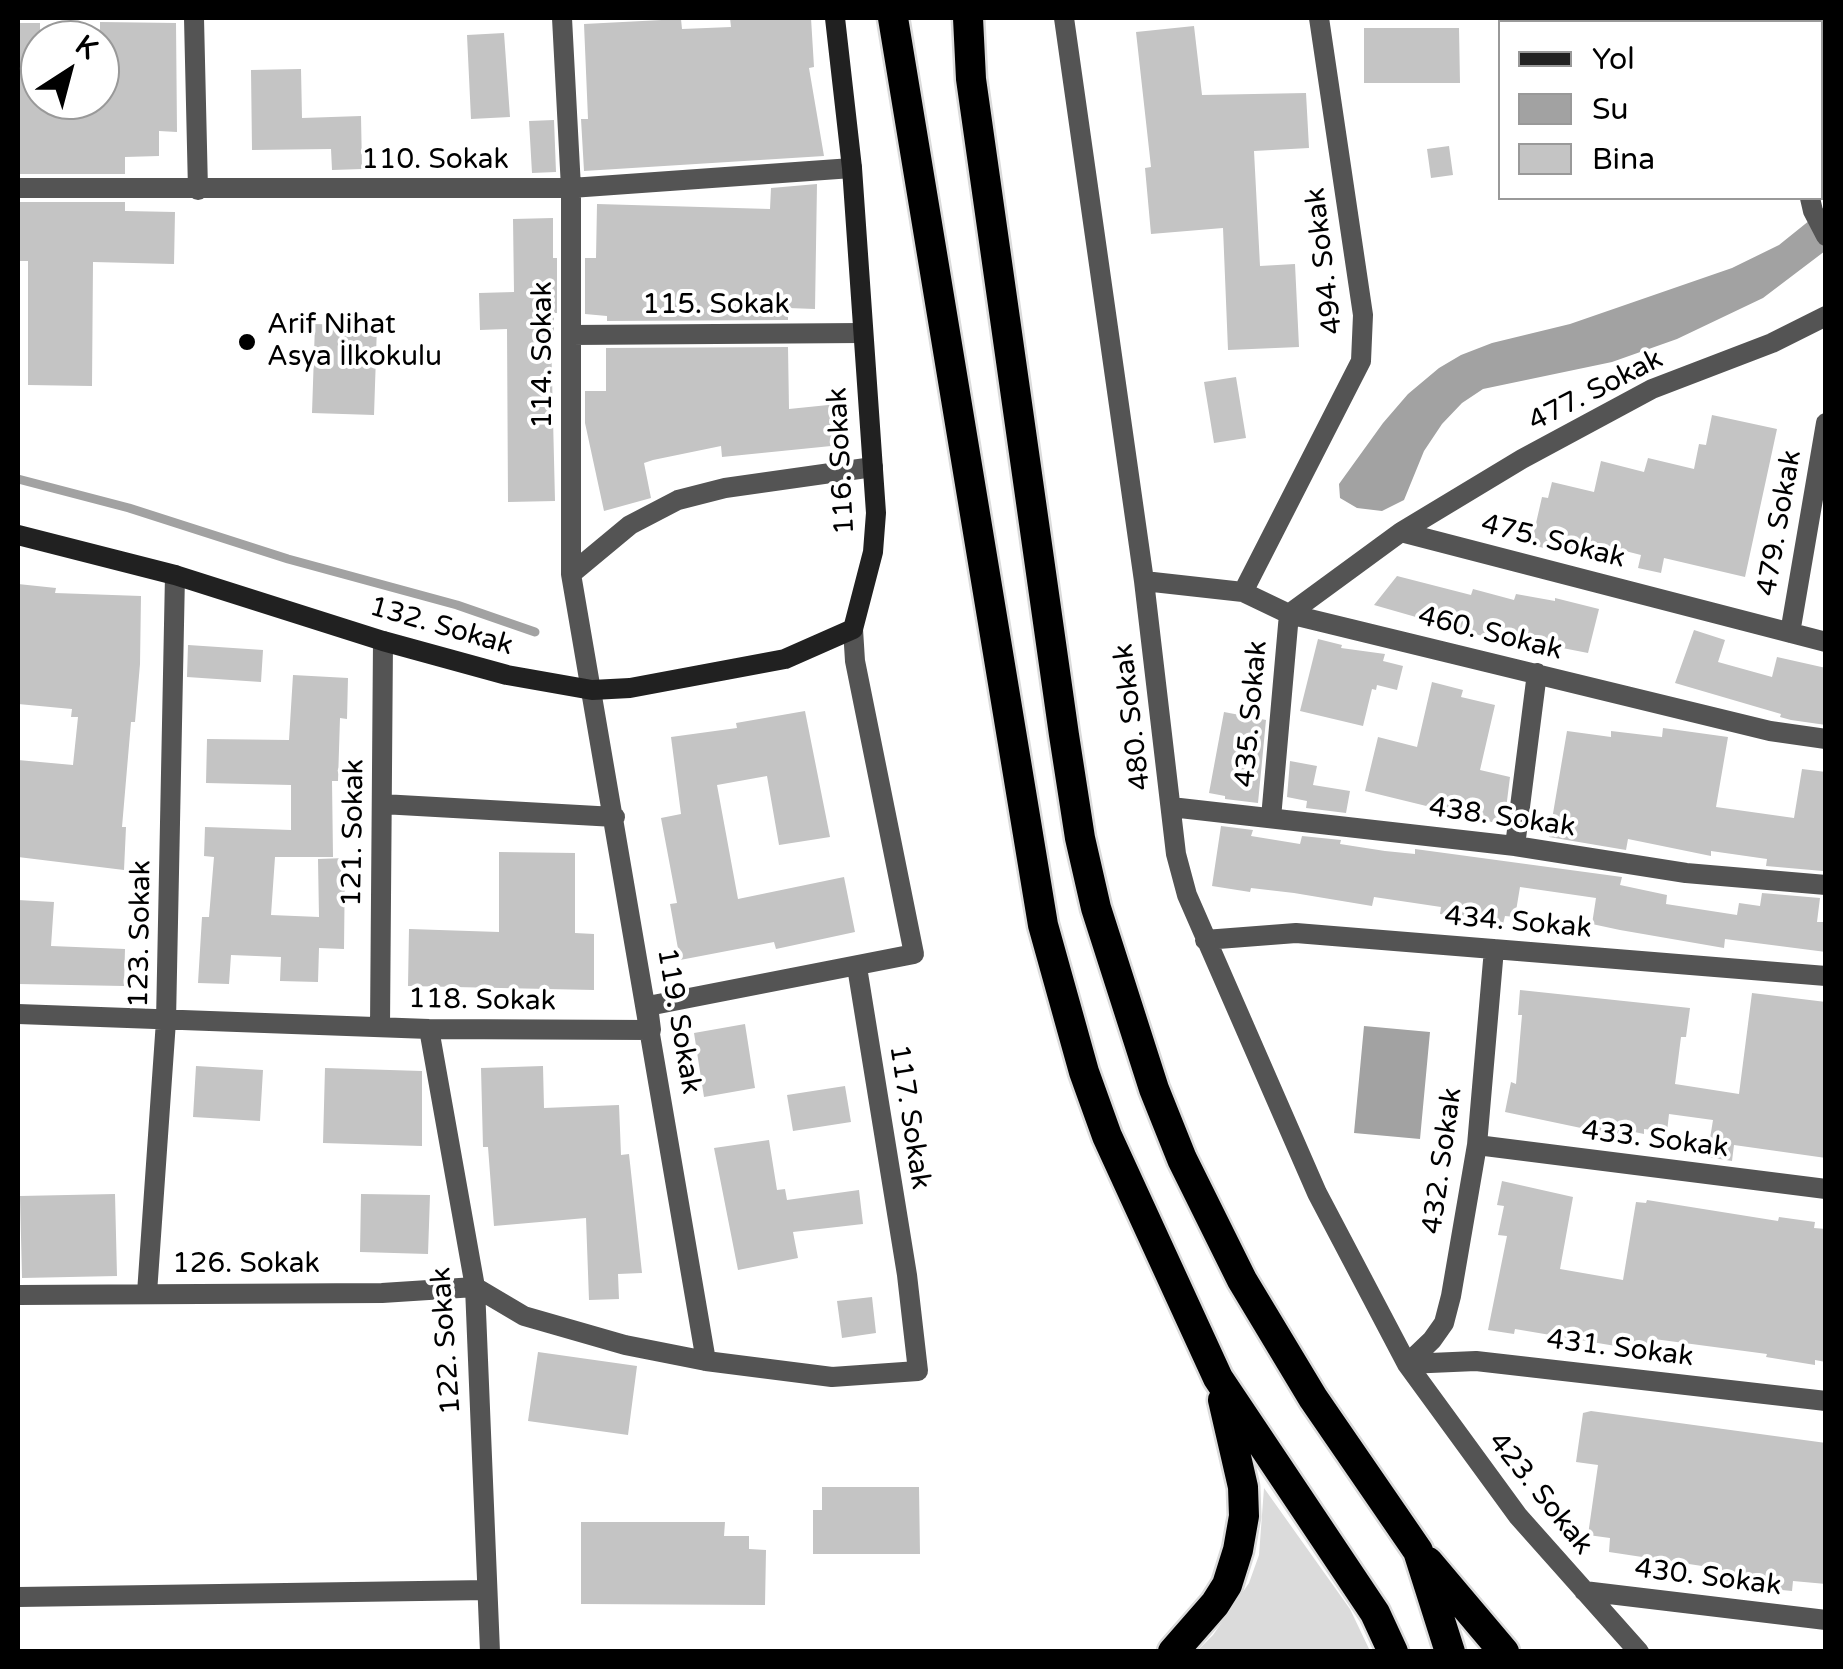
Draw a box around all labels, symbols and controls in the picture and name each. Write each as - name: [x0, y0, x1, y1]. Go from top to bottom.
- north arrow: [20, 20, 120, 120]
- legend: [1498, 20, 1823, 200]
- text: K: [69, 28, 104, 67]
- text: Yol: [1592, 41, 1635, 78]
- text: Su: [1592, 91, 1628, 128]
- text: Bina: [1592, 141, 1655, 178]
- street label: 110. Sokak: [361, 144, 509, 178]
- street label: 494. Sokak: [1299, 186, 1351, 336]
- street label: 114. Sokak: [527, 281, 561, 429]
- street label: 115. Sokak: [642, 289, 790, 323]
- place label: Arif Nihat Asya İlkokulu: [267, 309, 442, 375]
- marker: Arif Nihat Asya İlkokulu: [236, 331, 258, 353]
- street label: 477. Sokak: [1523, 343, 1669, 439]
- street label: 116. Sokak: [821, 386, 863, 536]
- street label: 479. Sokak: [1751, 447, 1809, 599]
- street label: 475. Sokak: [1477, 508, 1629, 576]
- street label: 132. Sokak: [365, 591, 517, 663]
- street label: 460. Sokak: [1414, 600, 1566, 668]
- street label: 435. Sokak: [1229, 639, 1275, 789]
- street label: 480. Sokak: [1107, 642, 1159, 792]
- street label: 121. Sokak: [336, 759, 372, 907]
- street label: 438. Sokak: [1427, 791, 1577, 845]
- street label: 123. Sokak: [123, 860, 159, 1008]
- street label: 434. Sokak: [1443, 900, 1593, 946]
- street label: 119. Sokak: [649, 945, 707, 1097]
- street label: 118. Sokak: [408, 983, 556, 1019]
- street label: 117. Sokak: [881, 1042, 937, 1192]
- street label: 432. Sokak: [1416, 1086, 1470, 1236]
- street label: 433. Sokak: [1580, 1114, 1730, 1166]
- street label: 126. Sokak: [172, 1248, 320, 1282]
- street label: 122. Sokak: [425, 1266, 469, 1416]
- street label: 431. Sokak: [1545, 1323, 1695, 1375]
- street label: 423. Sokak: [1481, 1426, 1599, 1562]
- street label: 430. Sokak: [1633, 1552, 1783, 1604]

